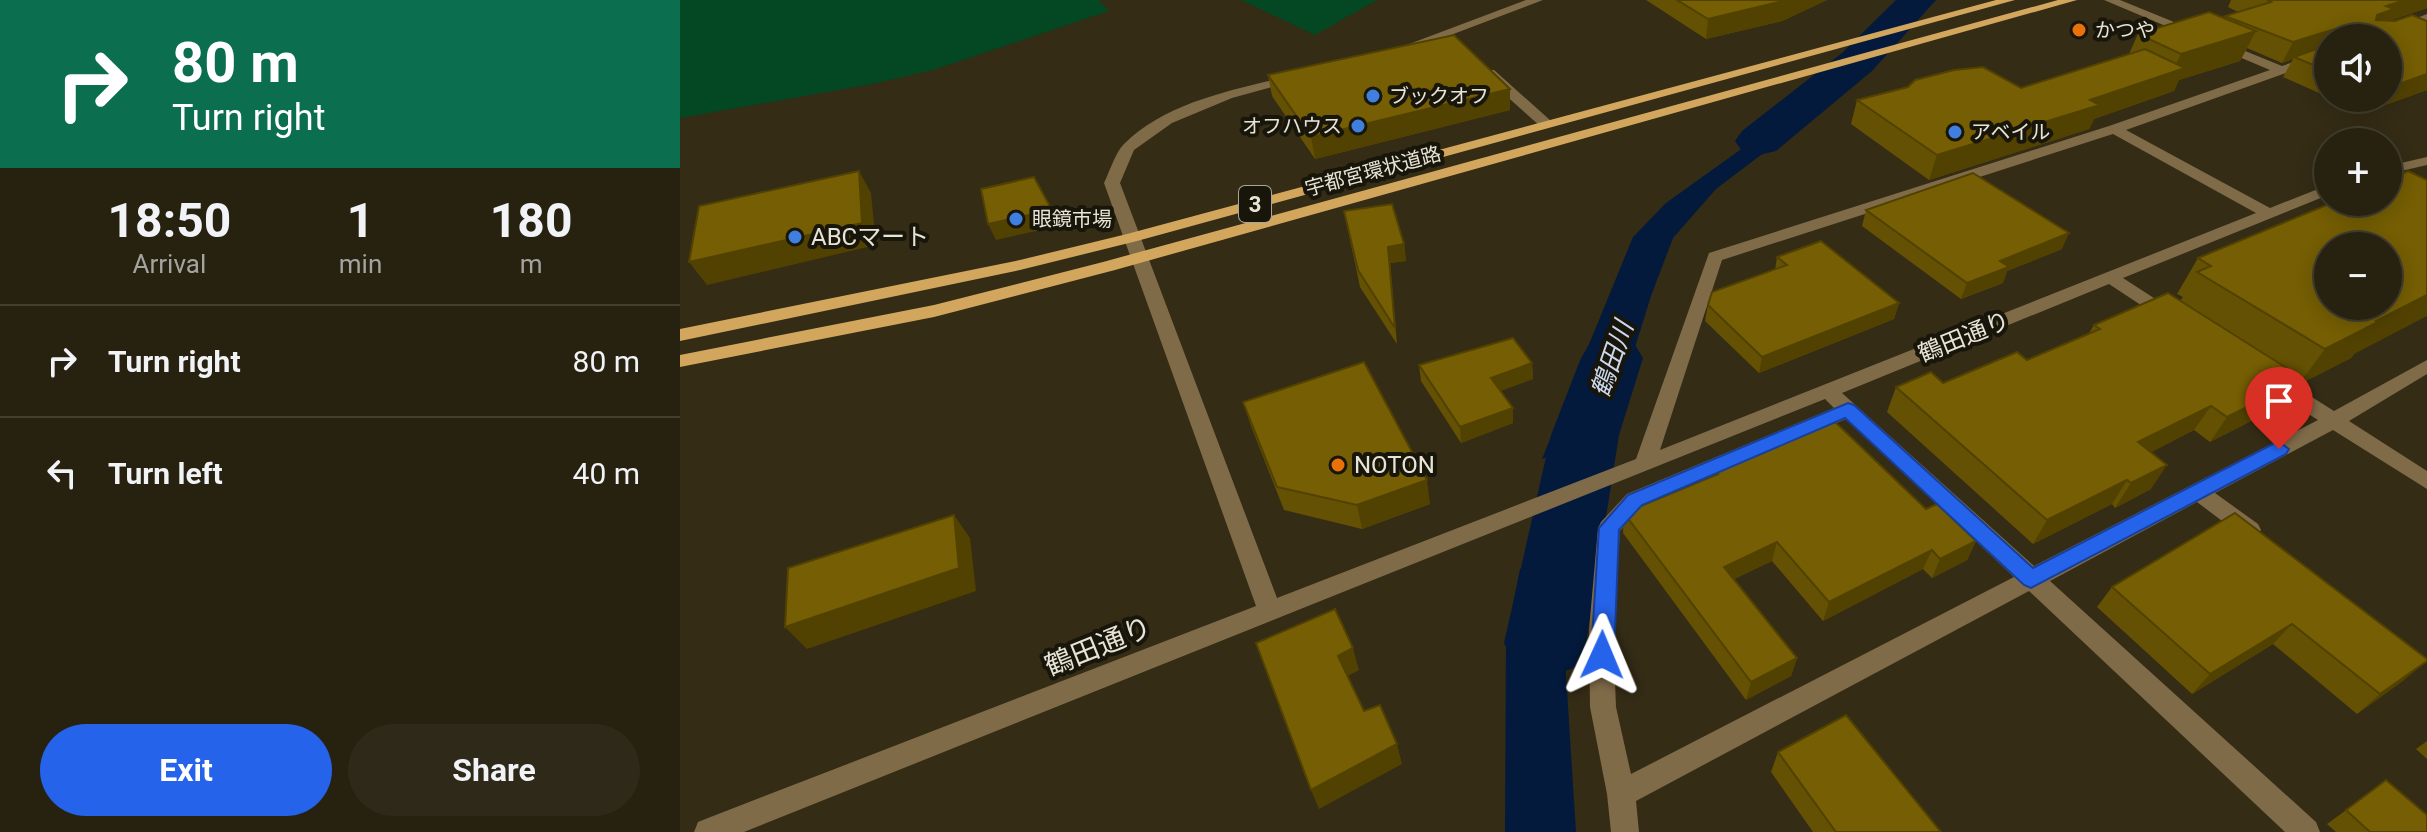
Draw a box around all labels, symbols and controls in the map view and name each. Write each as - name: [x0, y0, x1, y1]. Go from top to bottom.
- place label: かつや: [2095, 18, 2155, 42]
- marker: かつや: [2070, 21, 2088, 39]
- map controls: [2314, 24, 2402, 320]
- button: sound: [2314, 24, 2402, 112]
- text: 80 m: [172, 30, 299, 96]
- icon: right: [40, 32, 144, 136]
- place label: ブックオフ: [1389, 84, 1489, 108]
- marker: ブックオフ: [1364, 87, 1382, 105]
- text: Turn right: [172, 97, 325, 139]
- place label: オフハウス: [1242, 114, 1342, 138]
- marker: オフハウス: [1349, 117, 1367, 135]
- place label: アベイル: [1971, 120, 2051, 144]
- marker: アベイル: [1946, 123, 1964, 141]
- button: +: [2314, 128, 2402, 216]
- street label: 宇都宮環状道路: [1302, 141, 1444, 201]
- road number: 3: [1239, 186, 1271, 222]
- text: 18:50: [108, 192, 231, 249]
- text: 1: [347, 192, 374, 249]
- text: 180: [490, 192, 572, 249]
- place label: 眼鏡市場: [1032, 207, 1112, 231]
- marker: 眼鏡市場: [1007, 210, 1025, 228]
- place label: ABCマート: [811, 223, 929, 251]
- marker: ABCマート: [786, 228, 804, 246]
- button: −: [2314, 232, 2402, 320]
- text: Arrival: [133, 249, 206, 279]
- text: min: [339, 249, 382, 279]
- text: m: [520, 249, 543, 279]
- street label: 鶴田通り: [1914, 306, 2014, 368]
- water label: 鶴田川: [1585, 314, 1640, 401]
- icon: right: [40, 339, 84, 383]
- text: Turn right: [108, 344, 241, 379]
- text: 80 m: [573, 344, 640, 379]
- pin: [2245, 367, 2313, 449]
- icon: arrive: [2257, 379, 2301, 423]
- icon: left: [40, 451, 84, 495]
- place label: NOTON: [1354, 451, 1435, 479]
- text: Turn left: [108, 456, 223, 491]
- text: 40 m: [573, 456, 640, 491]
- marker: NOTON: [1329, 456, 1347, 474]
- street label: 鶴田通り: [1040, 610, 1156, 683]
- position arrow: [1560, 613, 1644, 697]
- button: Exit: [40, 724, 332, 816]
- button: Share: [348, 724, 640, 816]

